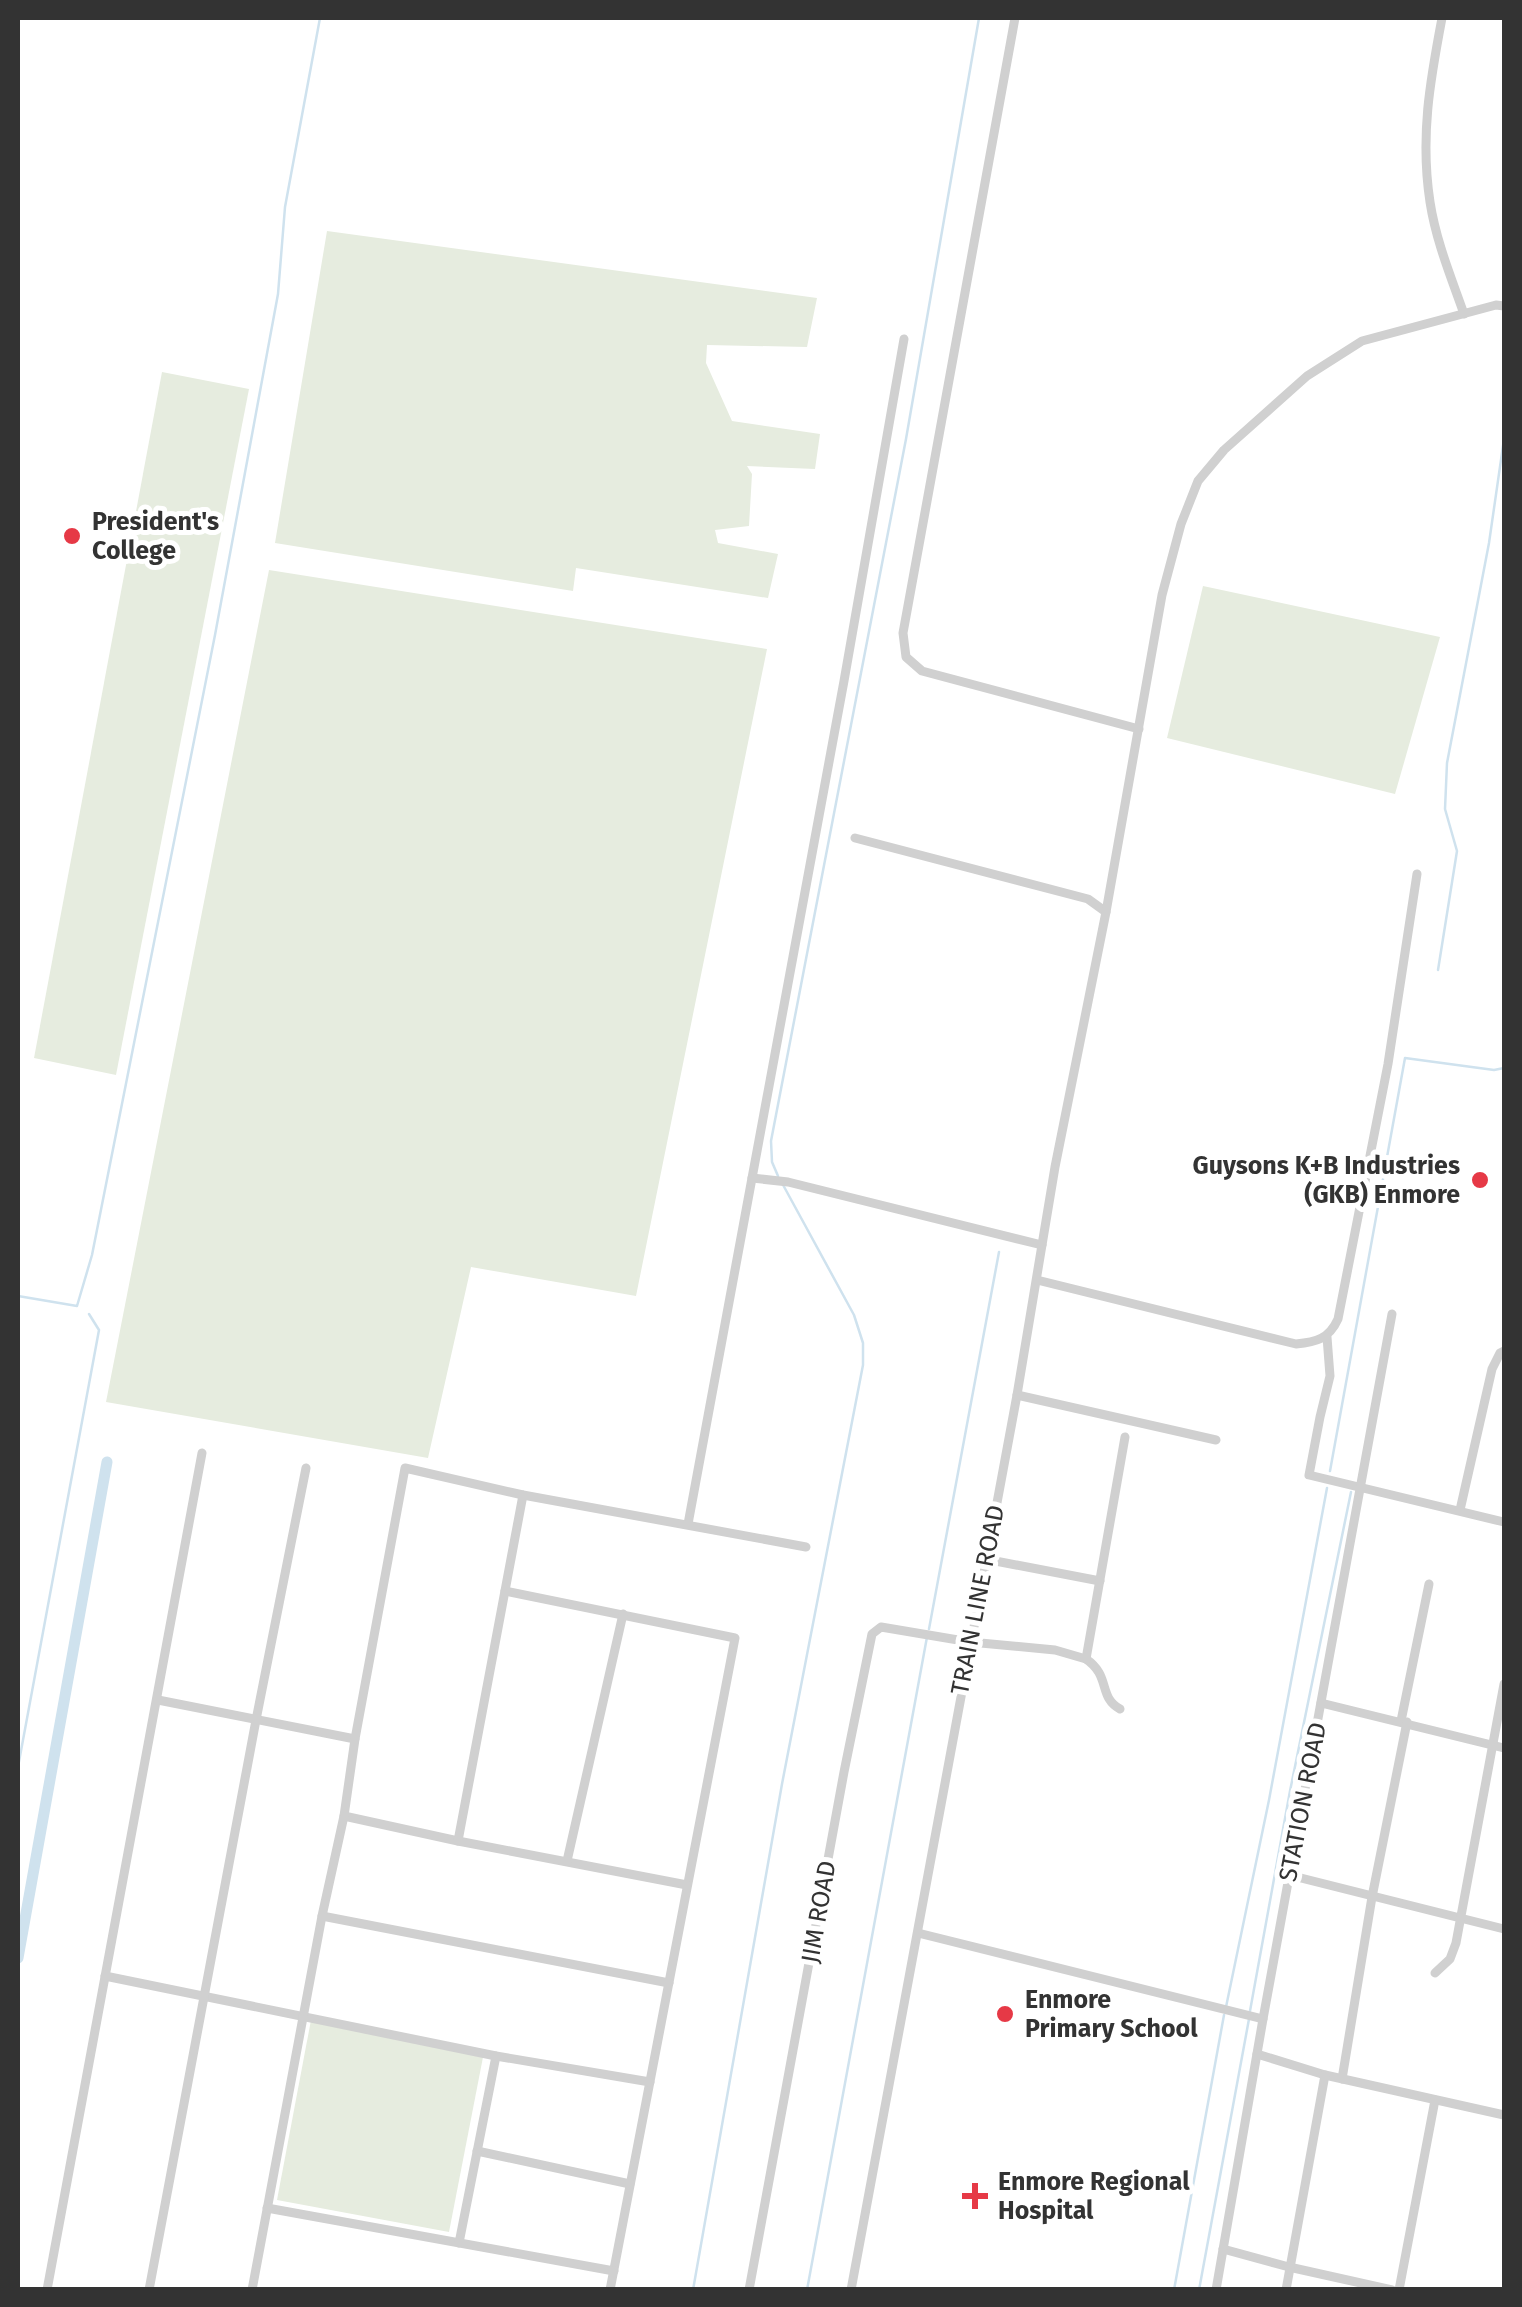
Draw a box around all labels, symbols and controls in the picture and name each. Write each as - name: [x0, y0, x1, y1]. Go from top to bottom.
- place label: President's College: [92, 507, 219, 566]
- marker: President's College: [61, 525, 83, 547]
- place label: Guysons K+B Industries (GKB) Enmore: [1193, 1151, 1460, 1210]
- marker: Guysons K+B Industries (GKB) Enmore: [1469, 1169, 1491, 1191]
- street label: TRAIN LINE ROAD: [945, 1503, 1011, 1697]
- street label: STATION ROAD: [1273, 1720, 1333, 1884]
- street label: JIM ROAD: [795, 1858, 843, 1966]
- place label: Enmore Primary School: [1025, 1985, 1198, 2044]
- marker: Enmore Primary School: [994, 2003, 1016, 2025]
- place label: Enmore Regional Hospital: [998, 2167, 1190, 2226]
- marker: Enmore Regional Hospital: [962, 2183, 988, 2209]

